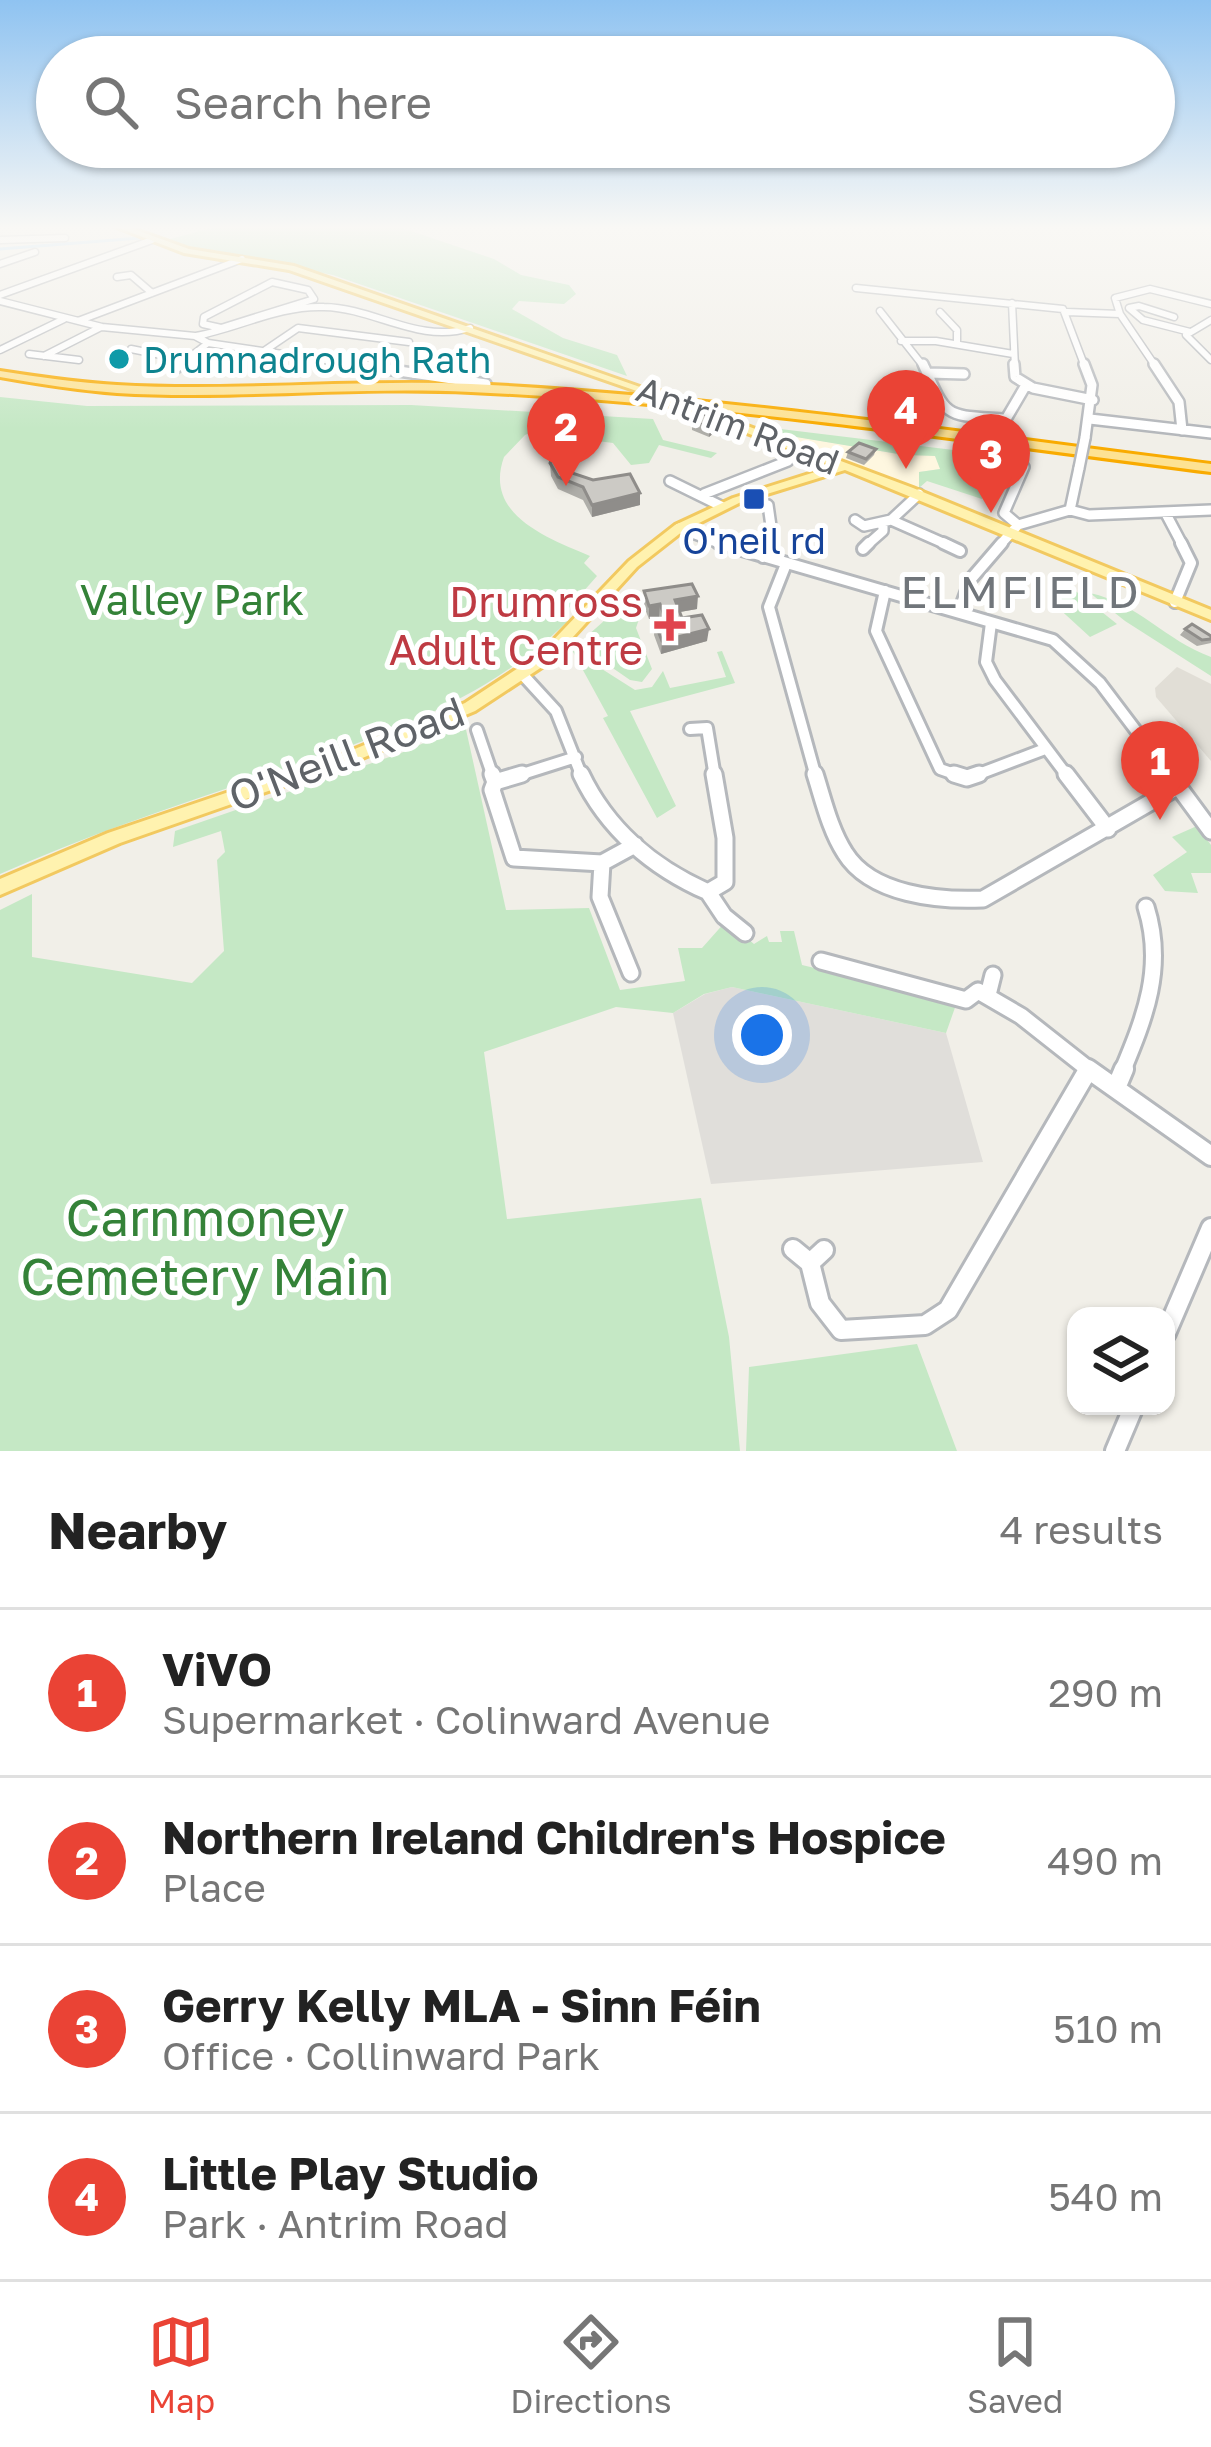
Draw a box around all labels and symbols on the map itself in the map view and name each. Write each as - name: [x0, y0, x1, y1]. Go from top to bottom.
- place label: Drumnadrough Rath: [143, 338, 491, 381]
- marker: Drumnadrough Rath: [106, 346, 132, 372]
- street label: Antrim Road: [631, 367, 845, 483]
- pin: 4: [867, 370, 945, 469]
- pin: 2: [527, 387, 605, 486]
- pin: 3: [952, 414, 1030, 513]
- marker: O'neil rd: [741, 486, 767, 512]
- place label: O'neil rd: [682, 519, 826, 562]
- district label: ELMFIELD: [900, 564, 1142, 618]
- park label: Valley Park: [80, 574, 304, 624]
- place label: Drumross Adult Centre: [389, 576, 643, 674]
- marker: Drumross Adult Centre: [654, 609, 686, 641]
- street label: O'Neill Road: [221, 685, 471, 821]
- pin: 1: [1121, 721, 1199, 820]
- your location: [732, 1005, 792, 1065]
- park label: Carnmoney Cemetery Main: [20, 1186, 390, 1306]

